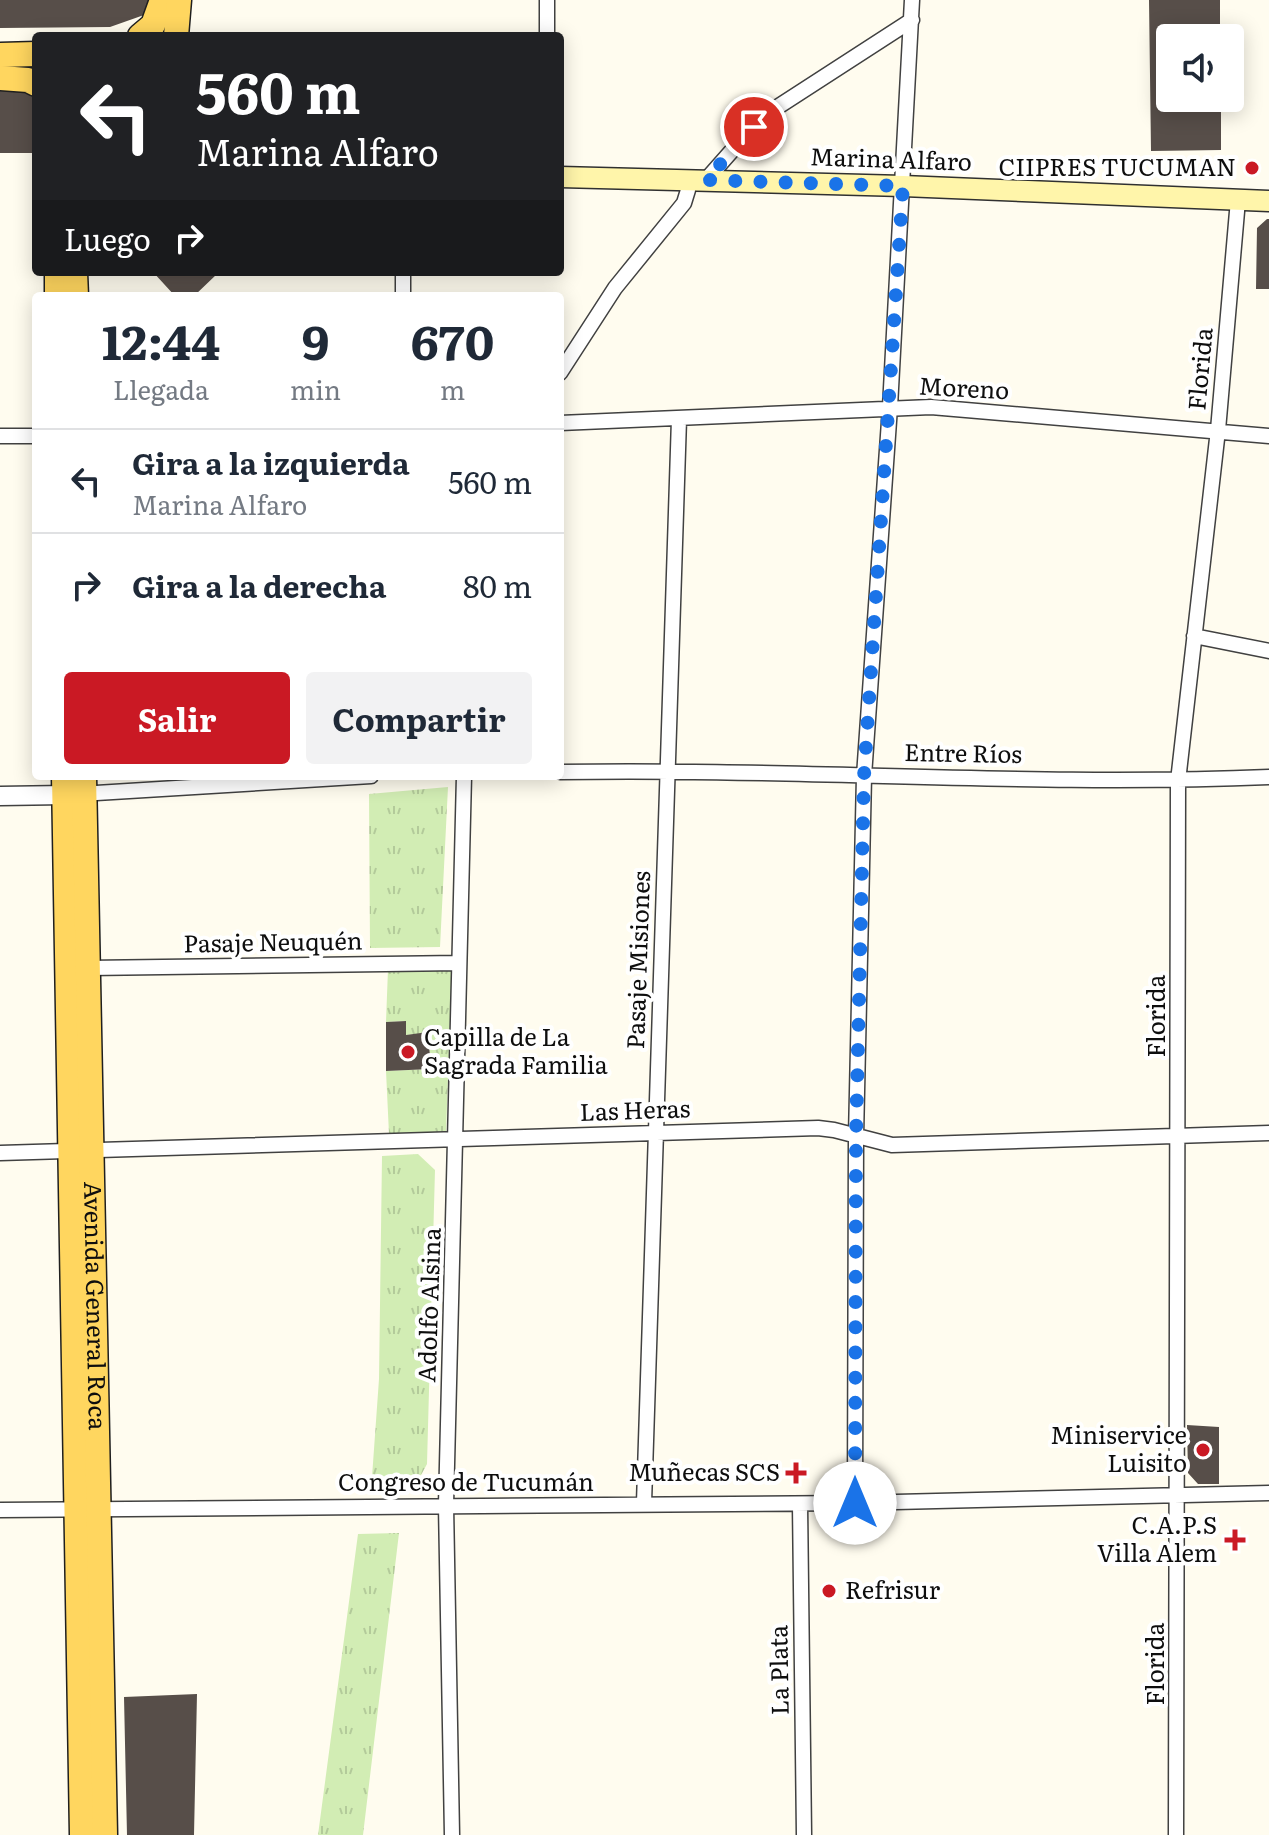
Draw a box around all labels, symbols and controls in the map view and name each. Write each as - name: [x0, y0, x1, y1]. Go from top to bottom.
- map controls: [1156, 24, 1244, 112]
- button: sound: [1156, 24, 1244, 112]
- text: 560 m: [196, 48, 361, 131]
- icon: left: [64, 64, 168, 168]
- pin: [720, 93, 788, 161]
- icon: arrive: [732, 105, 776, 149]
- text: Marina Alfaro: [196, 124, 439, 177]
- street label: Marina Alfaro: [810, 137, 973, 178]
- place label: CIIPRES TUCUMAN: [998, 148, 1236, 183]
- marker: CIIPRES TUCUMAN: [1243, 159, 1261, 177]
- text: Luego: [64, 216, 151, 260]
- icon: right: [167, 216, 211, 260]
- text: 12:44: [102, 304, 220, 375]
- text: 9: [302, 304, 329, 375]
- text: 670: [411, 304, 494, 375]
- street label: Florida: [1177, 326, 1220, 412]
- street label: Moreno: [918, 367, 1010, 406]
- text: Llegada: [113, 369, 209, 408]
- text: min: [290, 369, 341, 408]
- text: m: [440, 369, 465, 408]
- text: Gira a la izquierda: [132, 440, 410, 484]
- icon: left: [64, 459, 108, 503]
- text: 560 m: [448, 459, 532, 503]
- text: Marina Alfaro: [132, 484, 307, 523]
- icon: right: [64, 563, 108, 607]
- text: Gira a la derecha: [132, 563, 386, 607]
- text: 80 m: [463, 563, 532, 607]
- button: Salir: [64, 672, 290, 764]
- button: Compartir: [306, 672, 532, 764]
- street label: Entre Ríos: [904, 733, 1022, 770]
- street label: Pasaje Misiones: [616, 870, 657, 1050]
- street label: Pasaje Neuquén: [183, 921, 363, 960]
- street label: Florida: [1137, 975, 1172, 1057]
- place label: Capilla de La Sagrada Familia: [424, 1018, 608, 1081]
- marker: Capilla de La Sagrada Familia: [399, 1043, 417, 1061]
- street label: Las Heras: [579, 1089, 691, 1128]
- street label: Avenida General Roca: [77, 1181, 117, 1431]
- street label: Adolfo Alsina: [407, 1227, 448, 1383]
- place label: Miniservice Luisito: [1050, 1416, 1187, 1479]
- marker: Miniservice Luisito: [1194, 1441, 1212, 1459]
- place label: Muñecas SCS: [628, 1453, 780, 1488]
- position arrow: [813, 1461, 897, 1545]
- street label: Congreso de Tucumán: [338, 1463, 594, 1498]
- marker: Muñecas SCS: [787, 1464, 805, 1482]
- place label: C.A.P.S Villa Alem: [1097, 1506, 1217, 1569]
- marker: C.A.P.S Villa Alem: [1224, 1529, 1246, 1551]
- place label: Refrisur: [845, 1571, 941, 1606]
- marker: Refrisur: [820, 1582, 838, 1600]
- street label: Florida: [1136, 1623, 1171, 1705]
- street label: La Plata: [759, 1625, 796, 1715]

